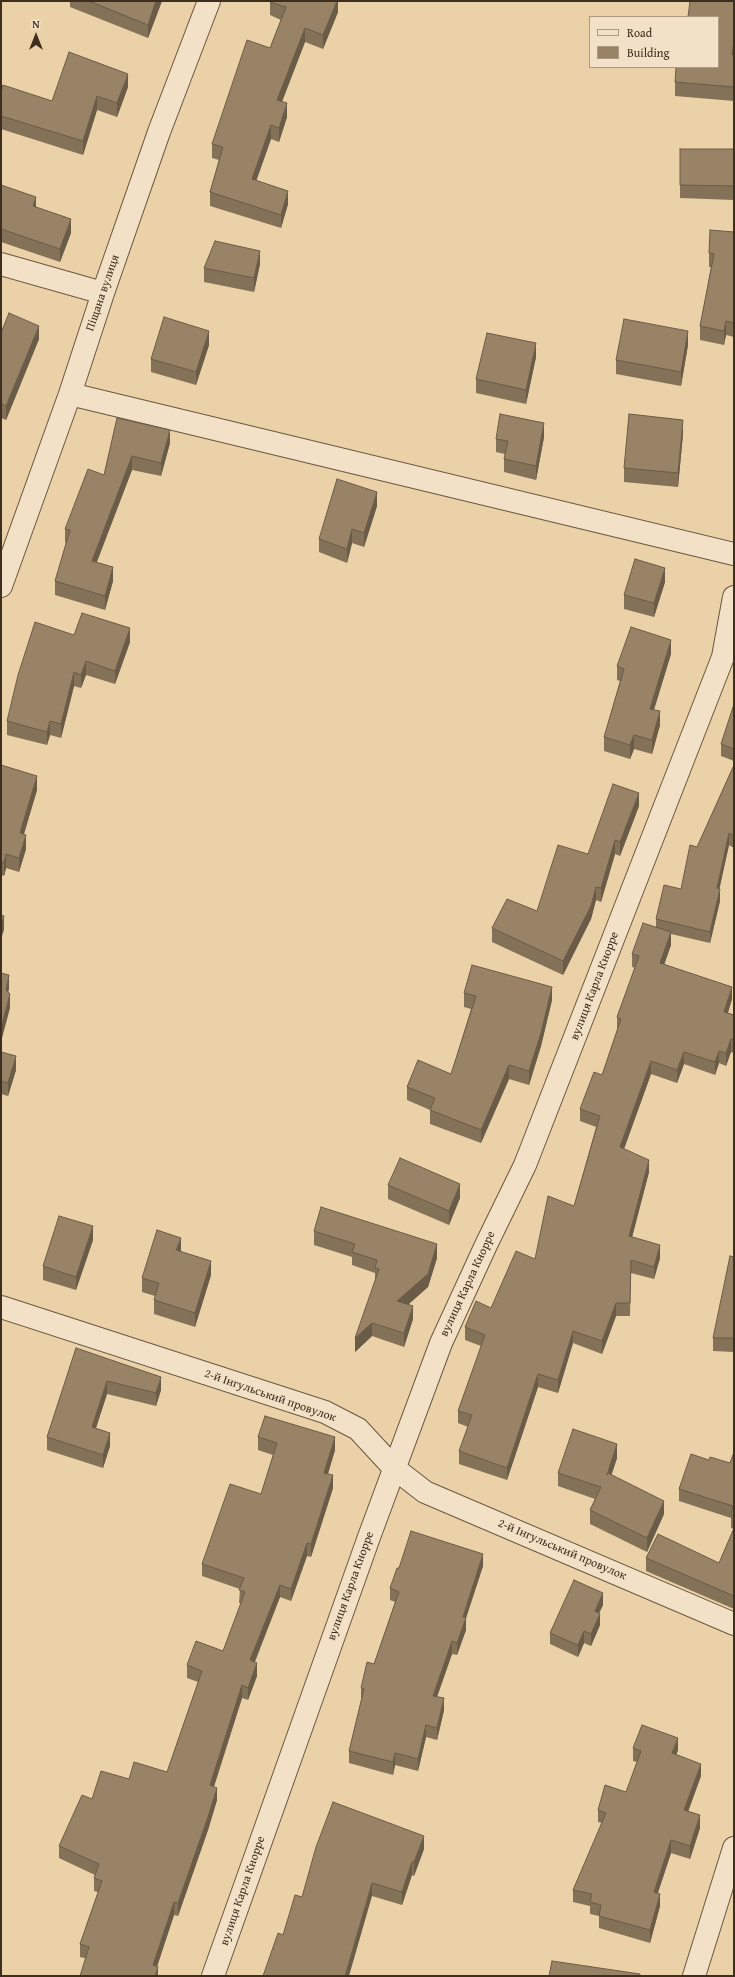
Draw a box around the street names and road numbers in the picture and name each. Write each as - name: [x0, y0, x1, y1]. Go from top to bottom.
- street label: Піщана вулиця: [83, 253, 123, 333]
- street label: вулиця Карла Кнорре: [568, 930, 622, 1042]
- street label: вулиця Карла Кнорре: [437, 1229, 499, 1339]
- street label: 2-й Інгульський провулок: [202, 1367, 338, 1425]
- street label: 2-й Інгульський провулок: [496, 1516, 628, 1584]
- street label: вулиця Карла Кнорре: [325, 1530, 377, 1642]
- street label: вулиця Карла Кнорре: [218, 1834, 268, 1948]

